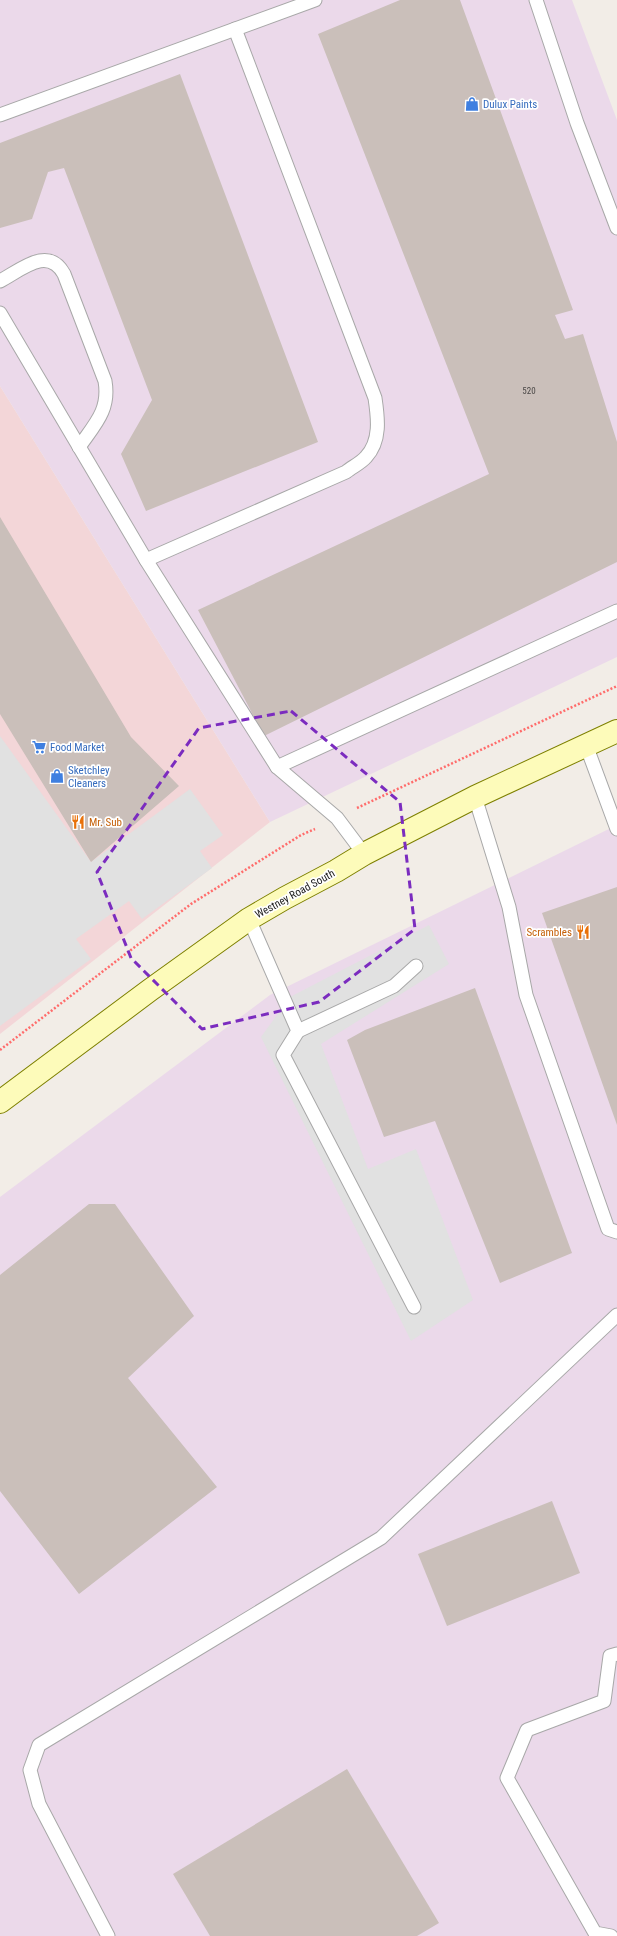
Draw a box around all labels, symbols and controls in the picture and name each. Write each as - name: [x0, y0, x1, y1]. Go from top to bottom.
- shop icon: Dulux Paints: [464, 96, 480, 112]
- place label: Dulux Paints: [483, 98, 537, 111]
- house number: 520: [522, 386, 536, 396]
- supermarket icon: Food Market: [31, 739, 47, 755]
- place label: Food Market: [50, 741, 104, 754]
- place label: Sketchley Cleaners: [68, 764, 110, 790]
- shop icon: Sketchley Cleaners: [49, 768, 65, 784]
- restaurant icon: Mr. Sub: [70, 814, 86, 830]
- place label: Mr. Sub: [89, 816, 122, 829]
- street label: Westney Road South: [253, 867, 337, 921]
- restaurant icon: Scrambles: [575, 924, 591, 940]
- place label: Scrambles: [526, 926, 572, 939]

